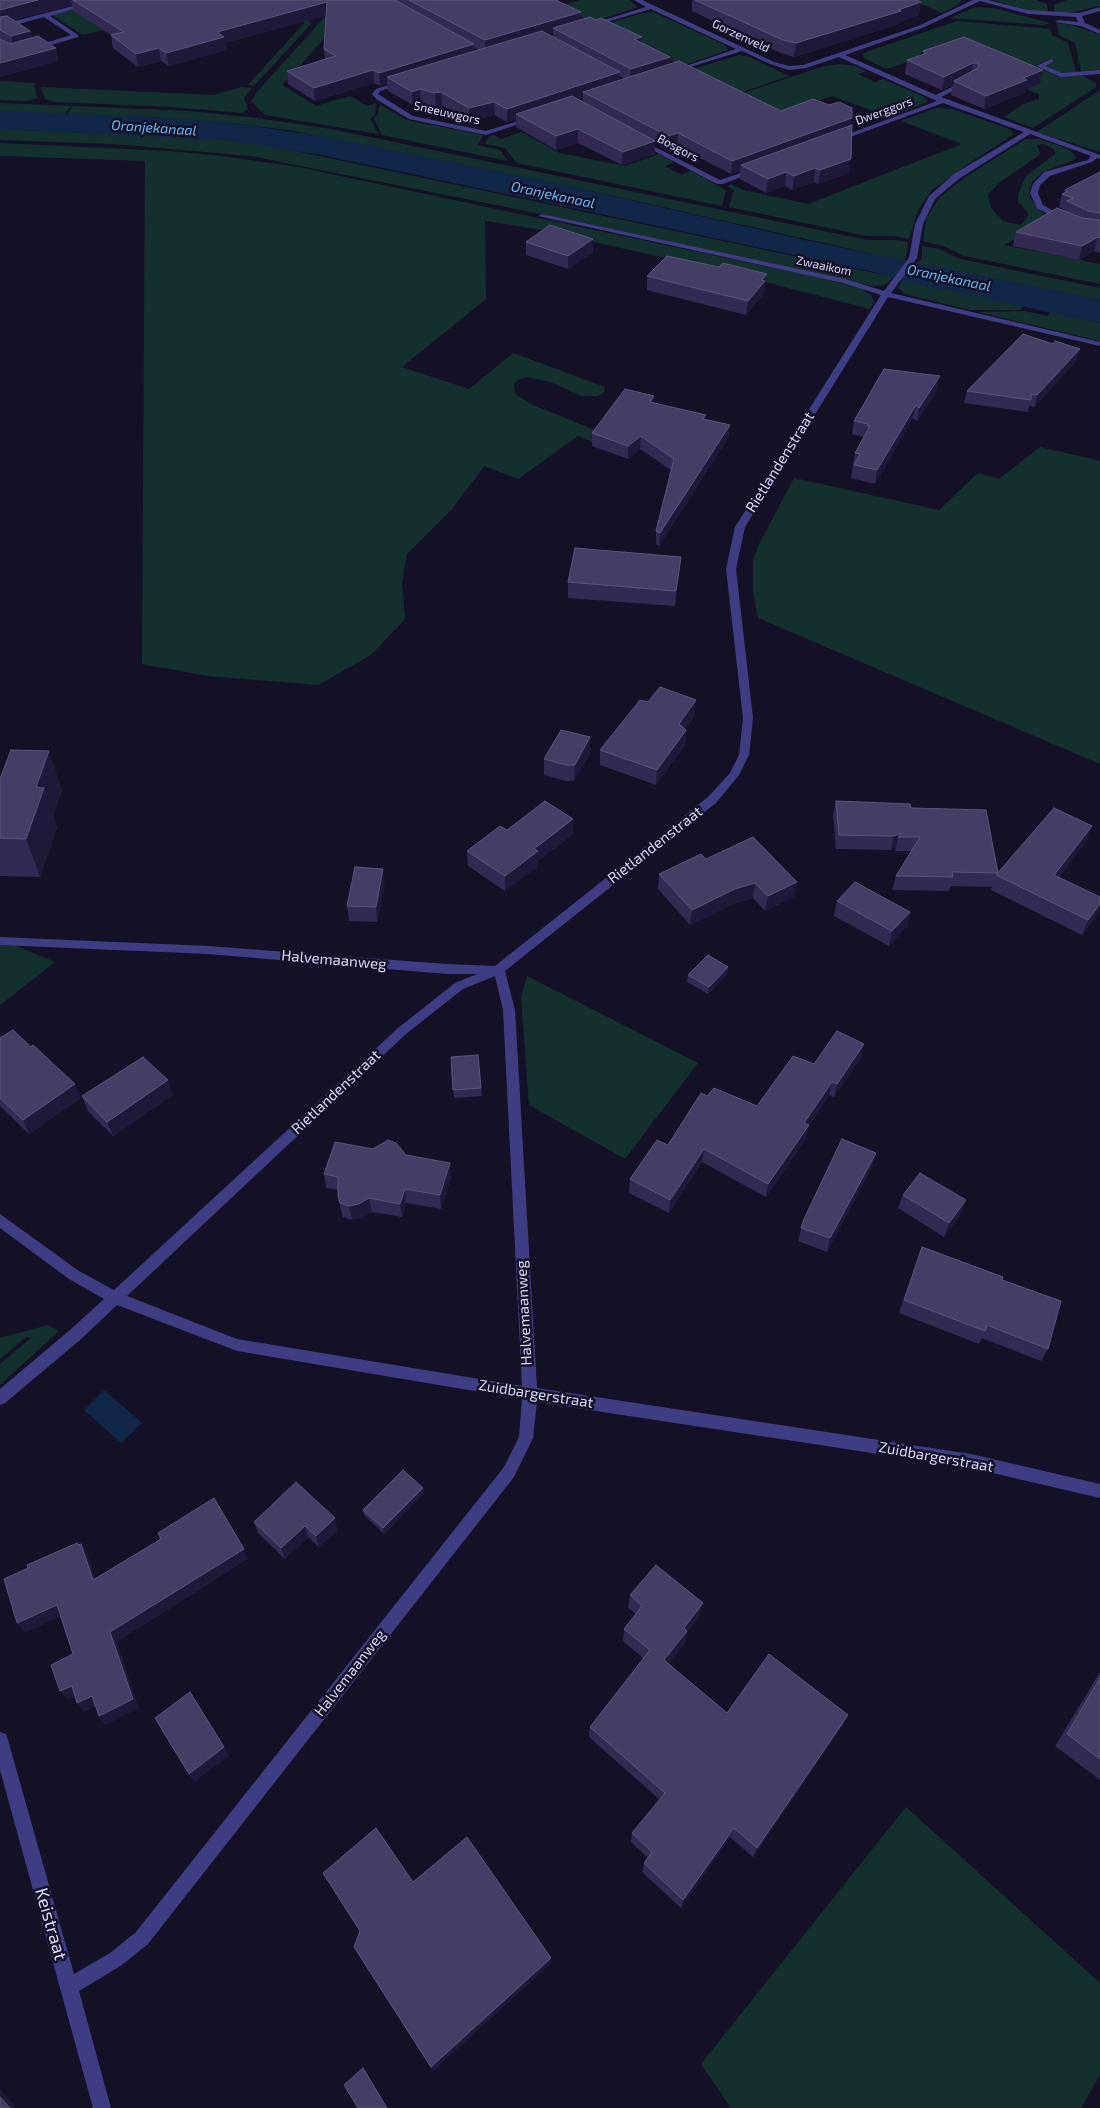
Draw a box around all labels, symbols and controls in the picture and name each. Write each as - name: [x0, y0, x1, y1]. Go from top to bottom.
- street label: Gorzenveld: [710, 16, 772, 56]
- street label: Dwerggors: [853, 94, 915, 128]
- street label: Sneeuwgors: [412, 98, 482, 128]
- water label: Oranjekanaal: [111, 117, 197, 139]
- street label: Bosgors: [655, 131, 701, 165]
- water label: Oranjekanaal: [510, 178, 596, 212]
- street label: Zwaaikom: [795, 253, 853, 279]
- water label: Oranjekanaal: [906, 261, 992, 295]
- street label: Rietlandenstraat: [742, 408, 818, 516]
- street label: Rietlandenstraat: [604, 802, 706, 888]
- street label: Halvemaanweg: [281, 946, 387, 974]
- street label: Rietlandenstraat: [288, 1046, 384, 1138]
- street label: Halvemaanweg: [512, 1260, 536, 1366]
- street label: Zuidbargerstraat: [477, 1376, 595, 1412]
- street label: Zuidbargerstraat: [877, 1438, 995, 1476]
- street label: Halvemaanweg: [310, 1626, 390, 1720]
- street label: Keistraat: [30, 1885, 72, 1963]

